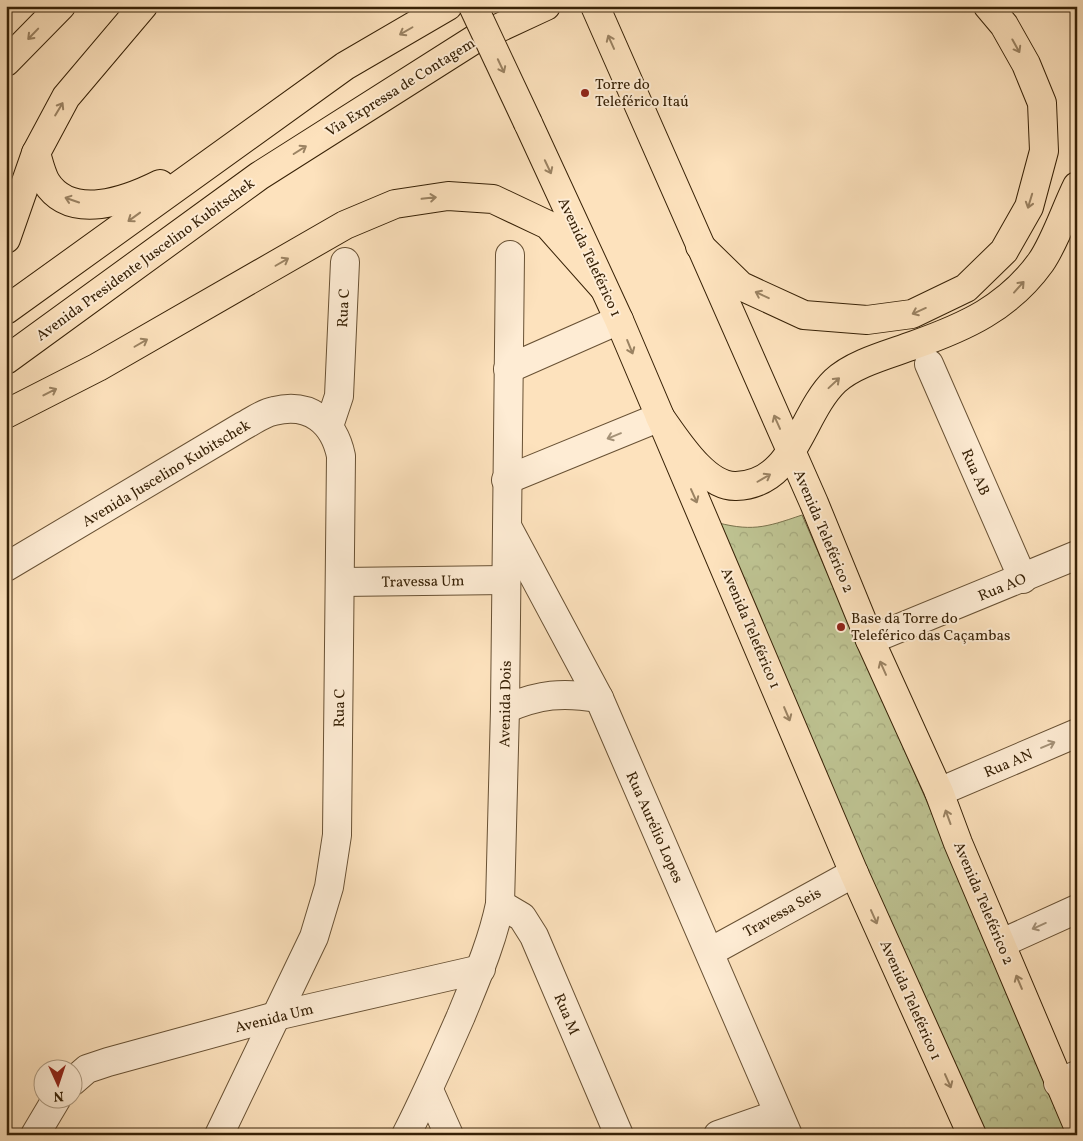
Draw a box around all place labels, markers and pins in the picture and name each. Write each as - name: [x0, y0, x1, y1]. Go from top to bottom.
- place label: Torre do Teleférico Itaú: [595, 75, 689, 113]
- marker: Torre do Teleférico Itaú: [579, 87, 591, 99]
- place label: Base da Torre do Teleférico das Caçambas: [851, 609, 1010, 647]
- marker: Base da Torre do Teleférico das Caçambas: [835, 621, 847, 633]

